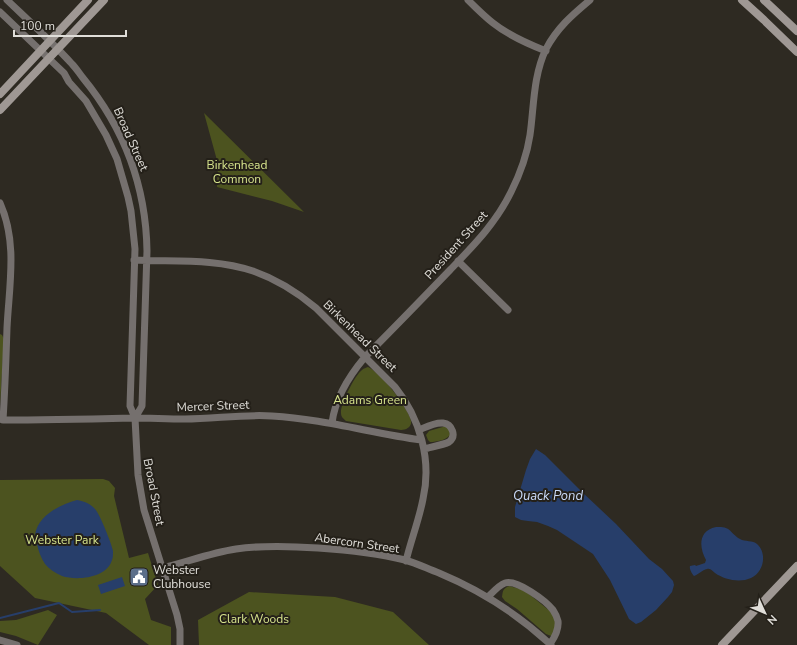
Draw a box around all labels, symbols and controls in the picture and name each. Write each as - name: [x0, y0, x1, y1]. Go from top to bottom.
- scale bar: [14, 12, 126, 38]
- text: 100 m: [20, 18, 55, 34]
- street label: Broad Street: [110, 105, 152, 174]
- park label: Birkenhead Common: [207, 157, 267, 187]
- street label: President Street: [421, 207, 492, 283]
- street label: Birkenhead Street: [320, 297, 401, 376]
- park label: Adams Green: [333, 392, 407, 408]
- street label: Mercer Street: [176, 397, 250, 415]
- street label: Broad Street: [140, 457, 169, 528]
- water label: Quack Pond: [513, 487, 583, 505]
- street label: Abercorn Street: [314, 529, 401, 557]
- park label: Webster Park: [25, 532, 100, 548]
- place label: Webster Clubhouse: [153, 562, 211, 592]
- public building icon: Webster Clubhouse: [128, 566, 150, 588]
- north arrow: [745, 593, 785, 633]
- park label: Clark Woods: [219, 611, 289, 627]
- text: N: [764, 611, 780, 628]

